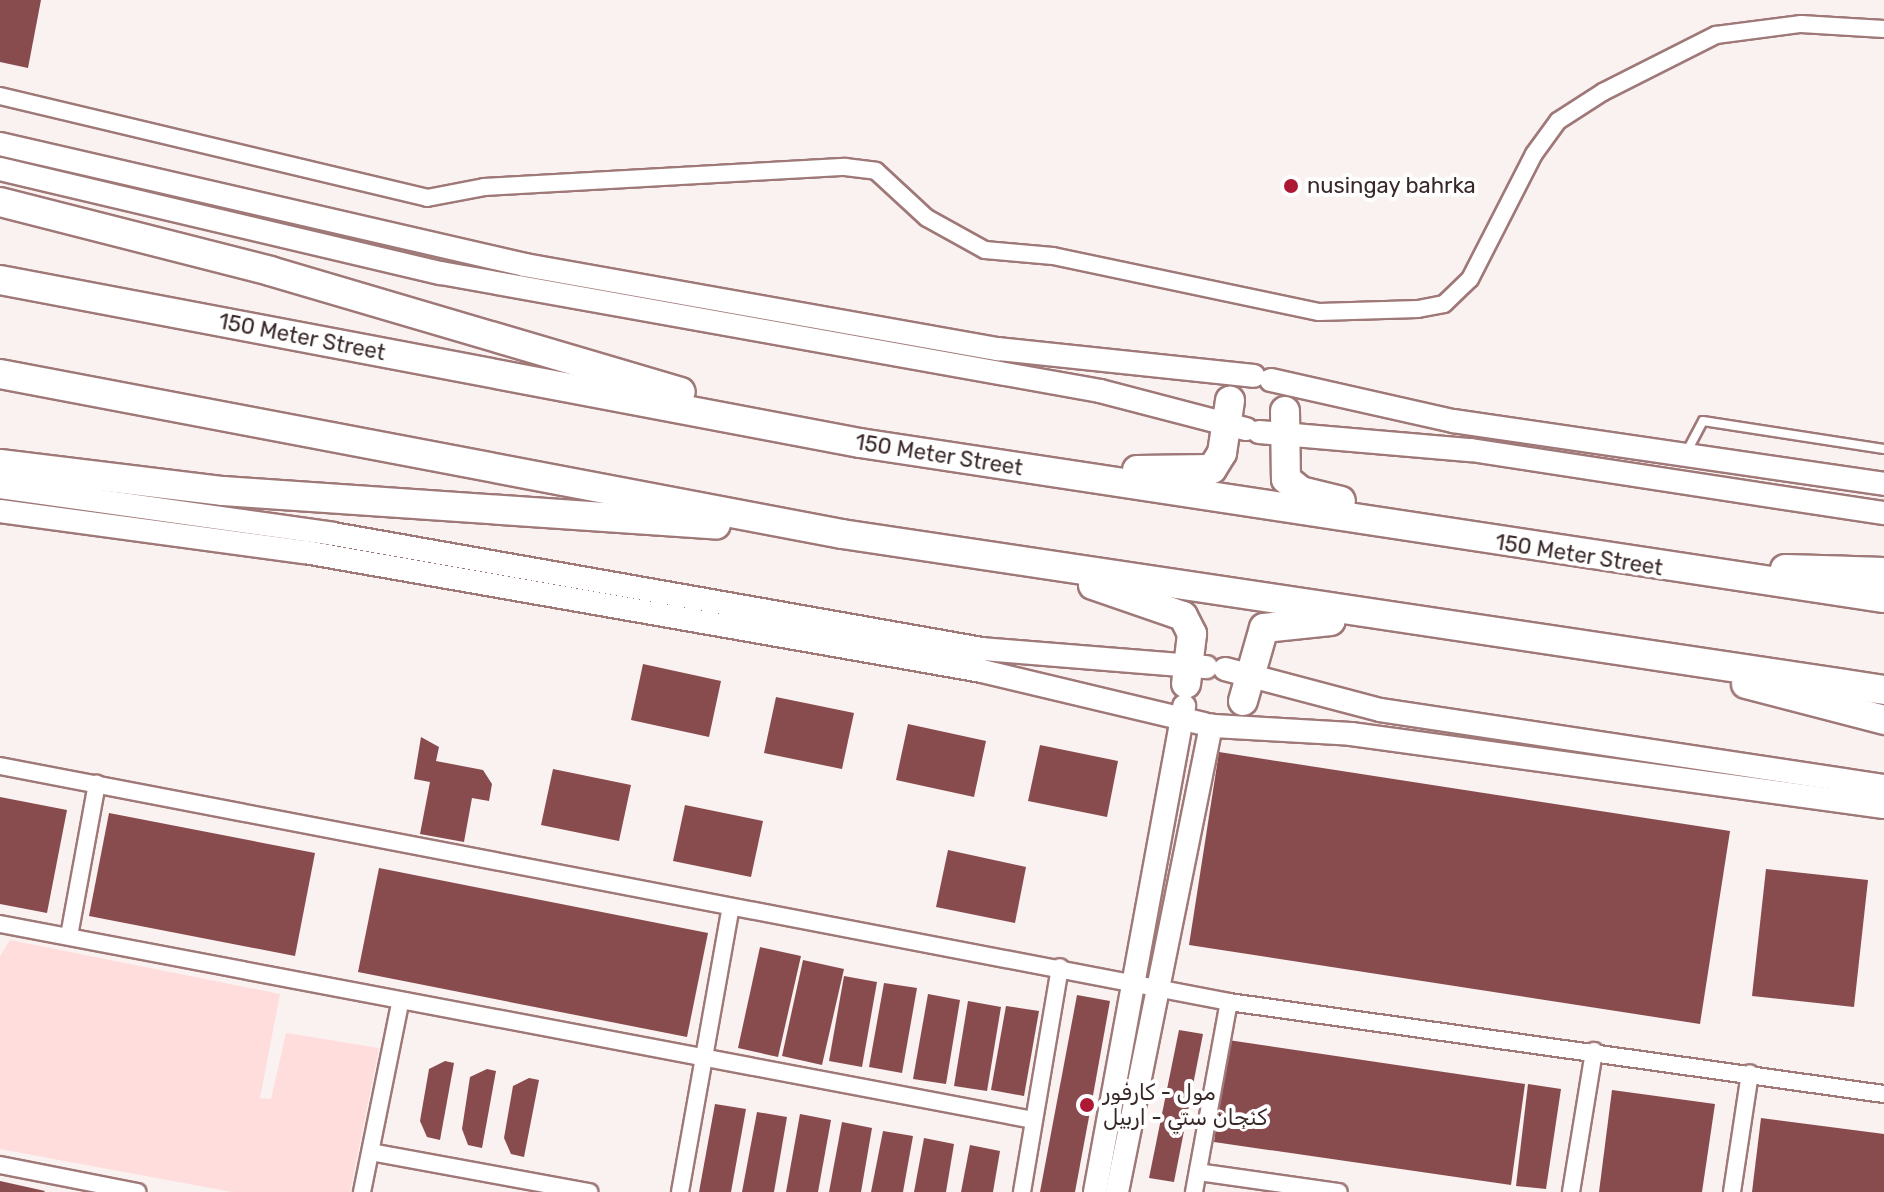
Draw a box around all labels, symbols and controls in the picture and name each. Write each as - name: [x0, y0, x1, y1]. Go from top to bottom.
- place label: nusingay bahrka: [1307, 173, 1476, 199]
- marker: nusingay bahrka: [1282, 177, 1300, 195]
- street label: 150 Meter Street: [216, 308, 388, 366]
- street label: 150 Meter Street: [853, 429, 1025, 481]
- street label: 150 Meter Street: [1493, 529, 1665, 581]
- place label: مول - كارفور كنجان ستي - اربيل: [1103, 1079, 1267, 1130]
- marker: مول - كارفور كنجان ستي - اربيل: [1078, 1096, 1096, 1114]

